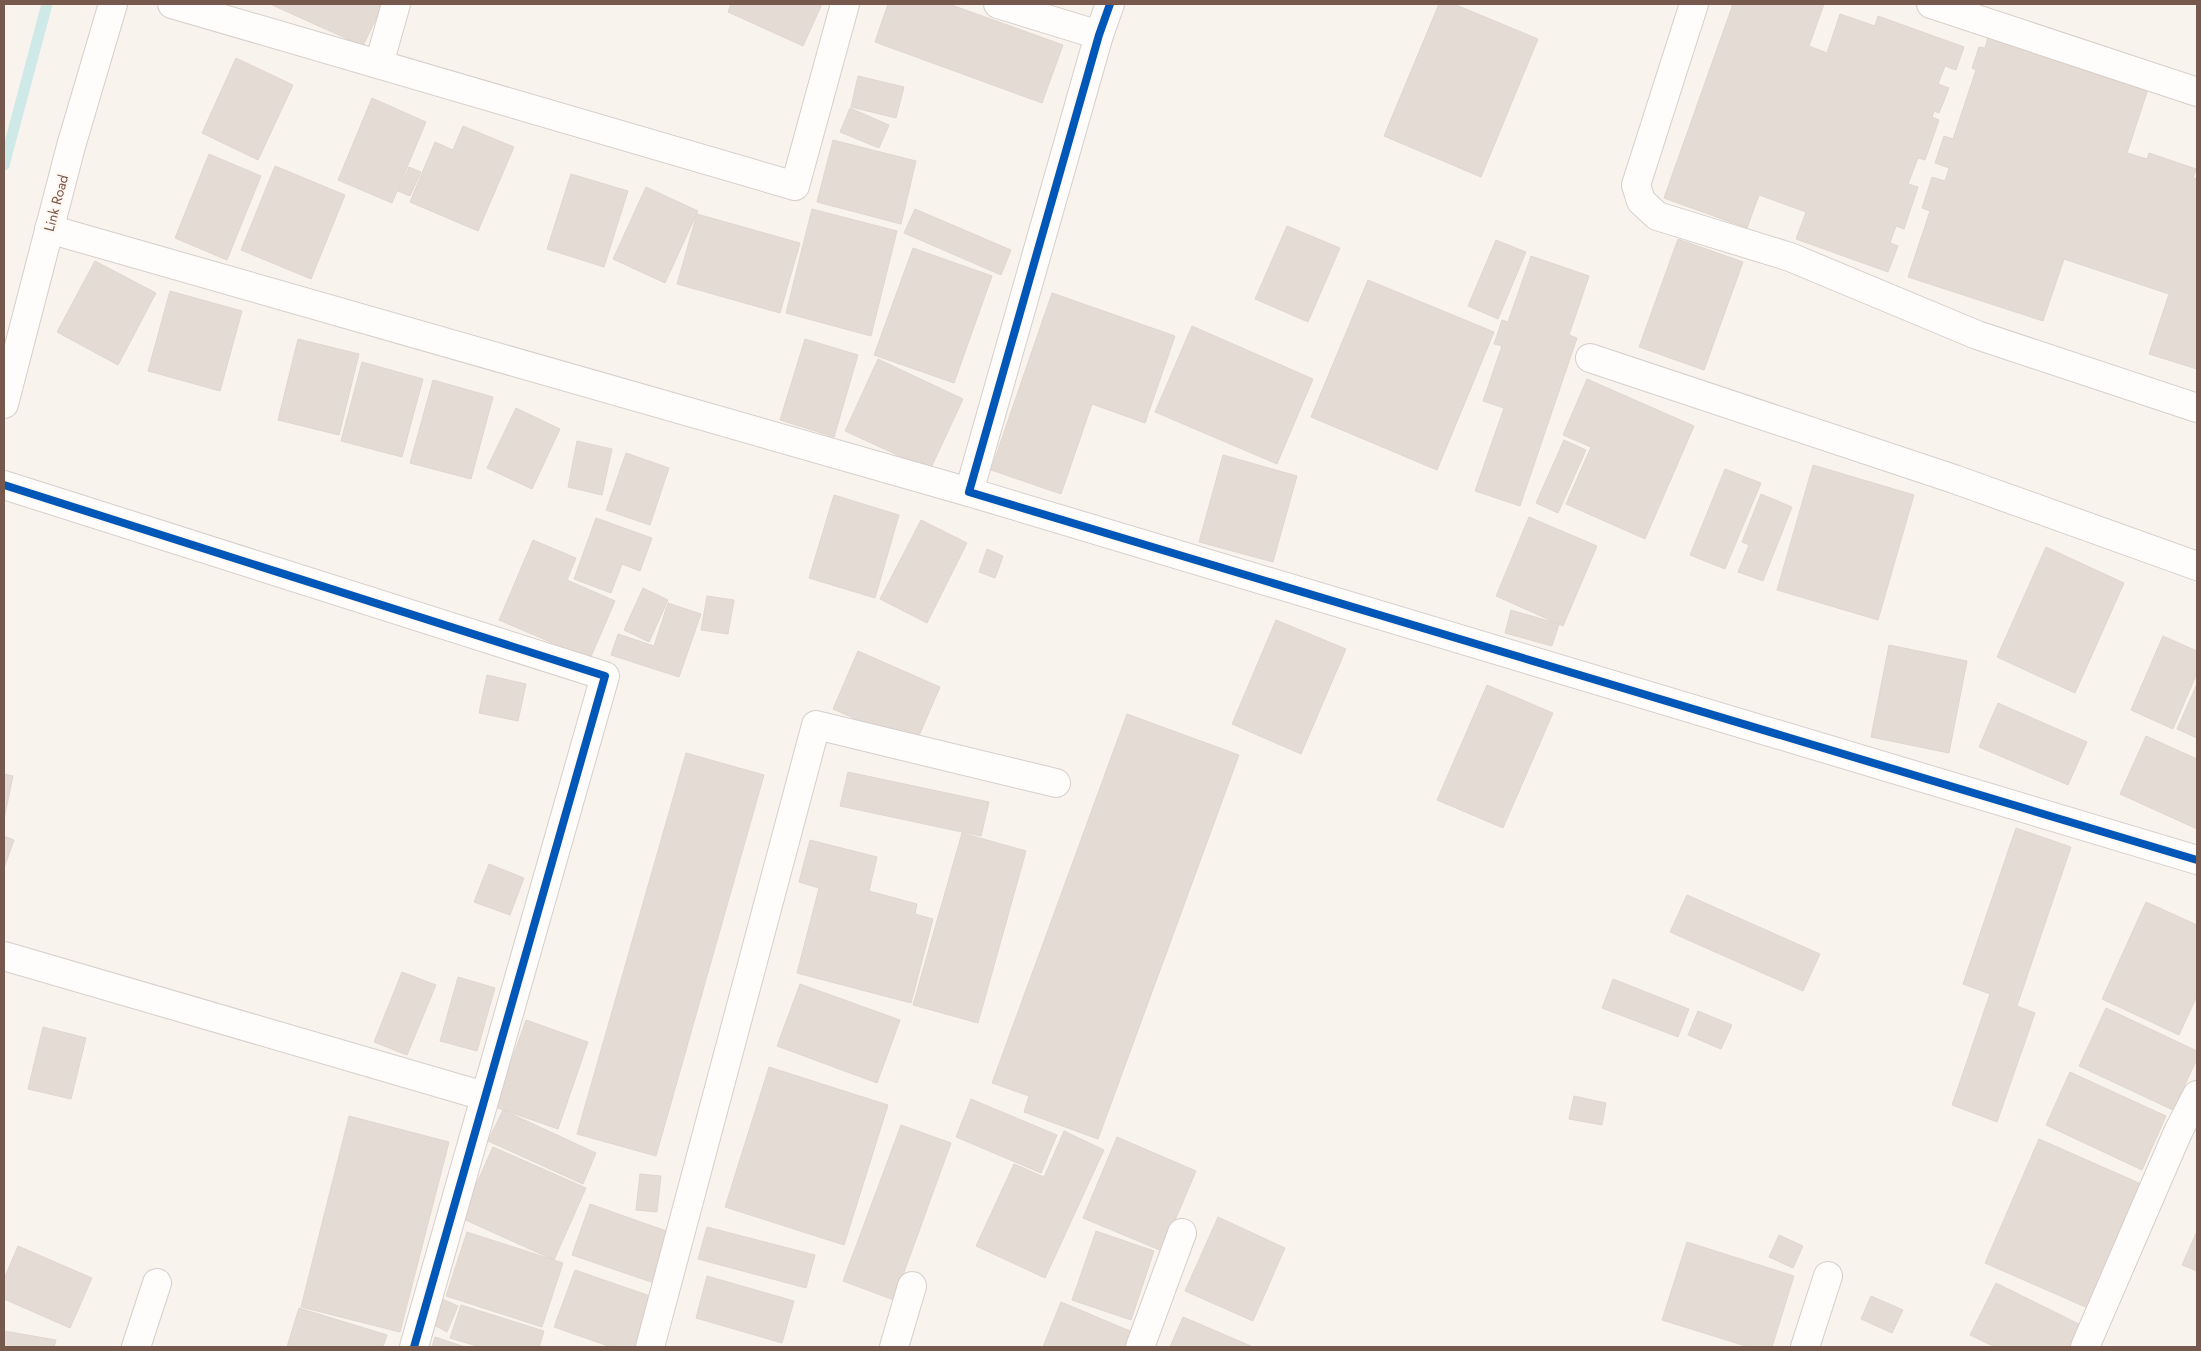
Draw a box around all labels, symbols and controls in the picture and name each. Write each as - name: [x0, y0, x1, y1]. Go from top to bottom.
- street label: Link Road: [39, 172, 73, 234]

